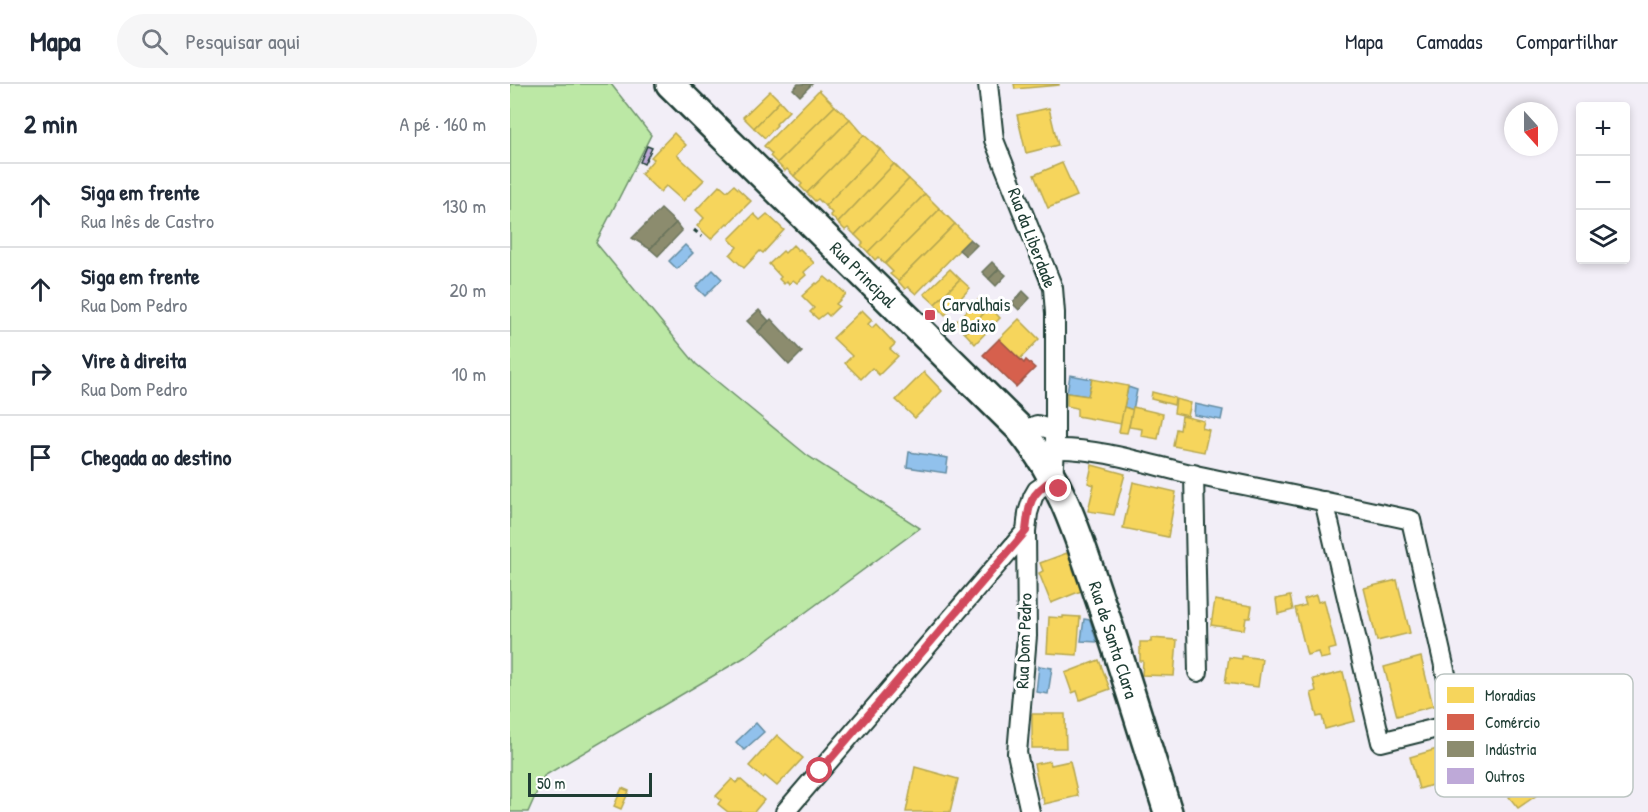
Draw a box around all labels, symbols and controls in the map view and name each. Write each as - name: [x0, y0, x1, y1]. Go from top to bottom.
- search box: [117, 14, 537, 68]
- text: Mapa: [30, 22, 81, 60]
- icon: search: [138, 25, 171, 58]
- text: Pesquisar aqui: [186, 26, 301, 56]
- text: Mapa: [1345, 27, 1383, 56]
- text: Camadas: [1416, 27, 1483, 56]
- text: Compartilhar: [1516, 27, 1618, 56]
- north arrow: [1504, 102, 1558, 156]
- map controls: [1576, 102, 1630, 264]
- button: +: [1576, 102, 1630, 156]
- text: 2 min: [24, 106, 77, 141]
- text: A pé · 160 m: [400, 110, 486, 137]
- button: −: [1576, 156, 1630, 210]
- text: Siga em frente: [81, 177, 200, 207]
- street label: Rua da Liberdade: [1002, 184, 1063, 291]
- icon: ahead: [24, 189, 57, 222]
- text: 130 m: [443, 192, 486, 219]
- text: Rua Inês de Castro: [81, 207, 214, 234]
- button: layers: [1576, 210, 1630, 264]
- street label: Rua Principal: [825, 236, 902, 314]
- text: Siga em frente: [81, 261, 200, 291]
- icon: ahead: [24, 273, 57, 306]
- text: 20 m: [449, 276, 486, 303]
- text: Rua Dom Pedro: [81, 291, 187, 318]
- place label: Carvalhais de Baixo: [942, 292, 1011, 338]
- marker: Carvalhais de Baixo: [923, 308, 937, 322]
- text: Vire à direita: [81, 345, 186, 375]
- icon: right: [24, 357, 57, 390]
- text: 10 m: [452, 360, 486, 387]
- text: Rua Dom Pedro: [81, 375, 187, 402]
- icon: arrive: [24, 441, 57, 474]
- text: Chegada ao destino: [81, 442, 231, 472]
- route end: [1045, 475, 1071, 501]
- street label: Rua de Santa Clara: [1083, 578, 1144, 701]
- street label: Rua Dom Pedro: [1009, 593, 1038, 689]
- legend: [1435, 674, 1633, 797]
- text: Moradias: [1485, 684, 1536, 706]
- text: Comércio: [1485, 711, 1540, 733]
- text: Indústria: [1485, 738, 1536, 760]
- route start: [806, 757, 832, 783]
- text: Outros: [1485, 765, 1525, 787]
- scale bar: [528, 770, 652, 798]
- text: 50 m: [537, 772, 566, 794]

